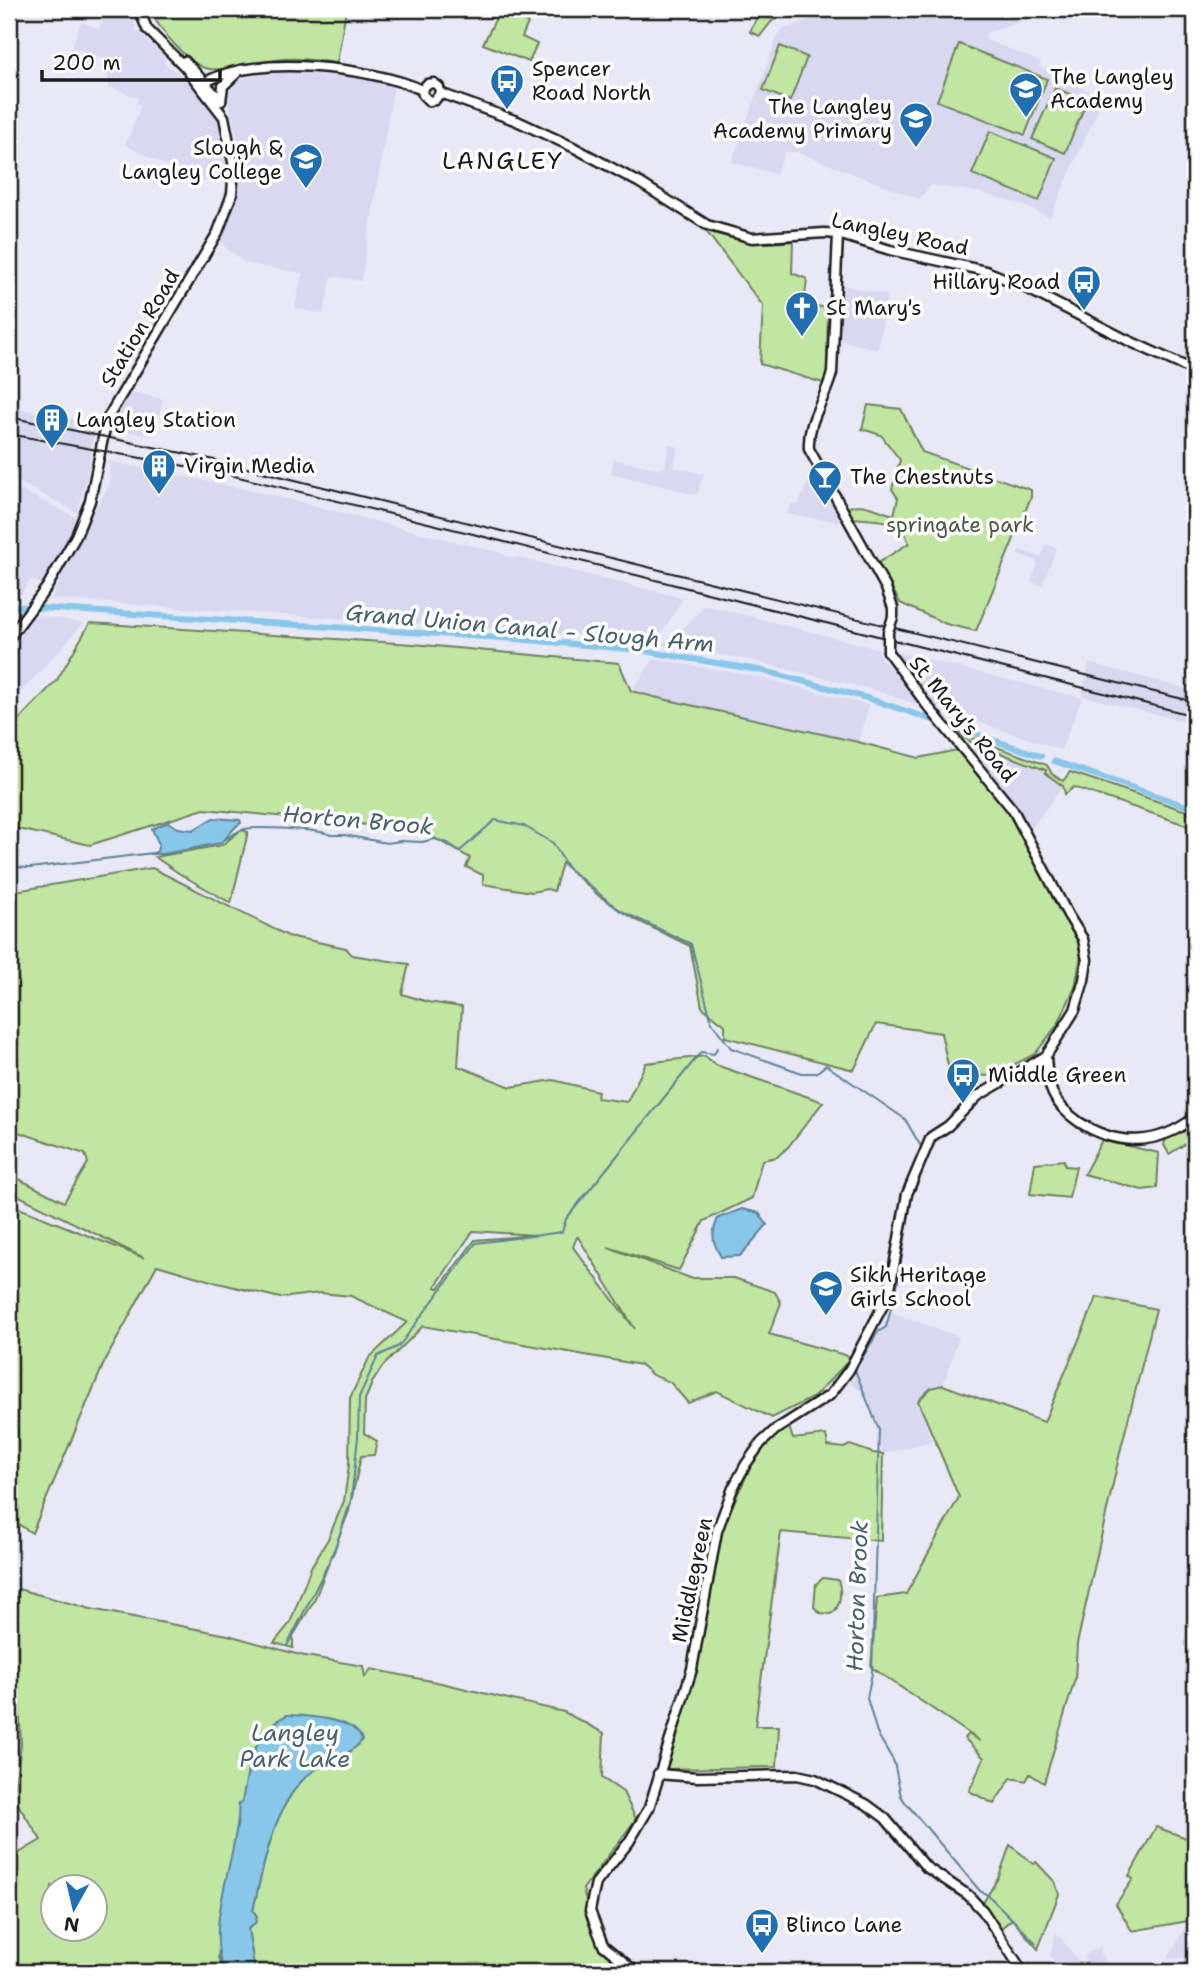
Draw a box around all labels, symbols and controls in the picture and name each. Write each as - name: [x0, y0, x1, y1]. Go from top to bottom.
- scale bar: [42, 38, 220, 82]
- text: 200 m: [52, 49, 121, 77]
- place label: Spencer Road North: [532, 55, 651, 107]
- bus stop icon: Spencer Road North: [488, 62, 526, 111]
- place label: The Langley Academy: [1050, 63, 1174, 115]
- school or university icon: The Langley Academy: [1007, 70, 1045, 119]
- place label: The Langley Academy Primary: [713, 93, 892, 145]
- school or university icon: The Langley Academy Primary: [897, 100, 935, 149]
- place label: Slough & Langley College: [121, 134, 283, 186]
- school or university icon: Slough & Langley College: [287, 141, 325, 190]
- district label: LANGLEY: [442, 145, 564, 177]
- street label: Langley Road: [829, 206, 971, 262]
- bus stop icon: Hillary Road: [1065, 263, 1103, 312]
- street label: Station Road: [94, 264, 186, 392]
- place label: Hillary Road: [933, 268, 1060, 296]
- church icon: St Mary's: [783, 289, 821, 338]
- place label: St Mary's: [826, 294, 922, 322]
- building icon: Langley Station: [33, 401, 71, 450]
- place label: Langley Station: [76, 406, 236, 434]
- building icon: Virgin Media: [140, 447, 178, 496]
- place label: Virgin Media: [184, 452, 315, 480]
- bar icon: The Chestnuts: [806, 458, 844, 507]
- place label: The Chestnuts: [850, 463, 994, 491]
- park label: springate park: [886, 511, 1034, 539]
- water label: Grand Union Canal - Slough Arm: [344, 597, 716, 659]
- street label: St Mary's Road: [903, 650, 1023, 788]
- water label: Horton Brook: [281, 798, 435, 842]
- bus stop icon: Middle Green: [944, 1056, 982, 1105]
- place label: Middle Green: [988, 1061, 1126, 1089]
- place label: Sikh Heritage Girls School: [850, 1261, 987, 1313]
- school or university icon: Sikh Heritage Girls School: [807, 1268, 845, 1317]
- street label: Middlegreen: [665, 1515, 719, 1645]
- water label: Horton Brook: [839, 1520, 875, 1672]
- water label: Langley Park Lake: [240, 1718, 350, 1774]
- north arrow: [38, 1872, 108, 1942]
- bus stop icon: Blinco Lane: [743, 1906, 781, 1955]
- text: N: [63, 1911, 81, 1938]
- place label: Blinco Lane: [786, 1911, 902, 1939]

